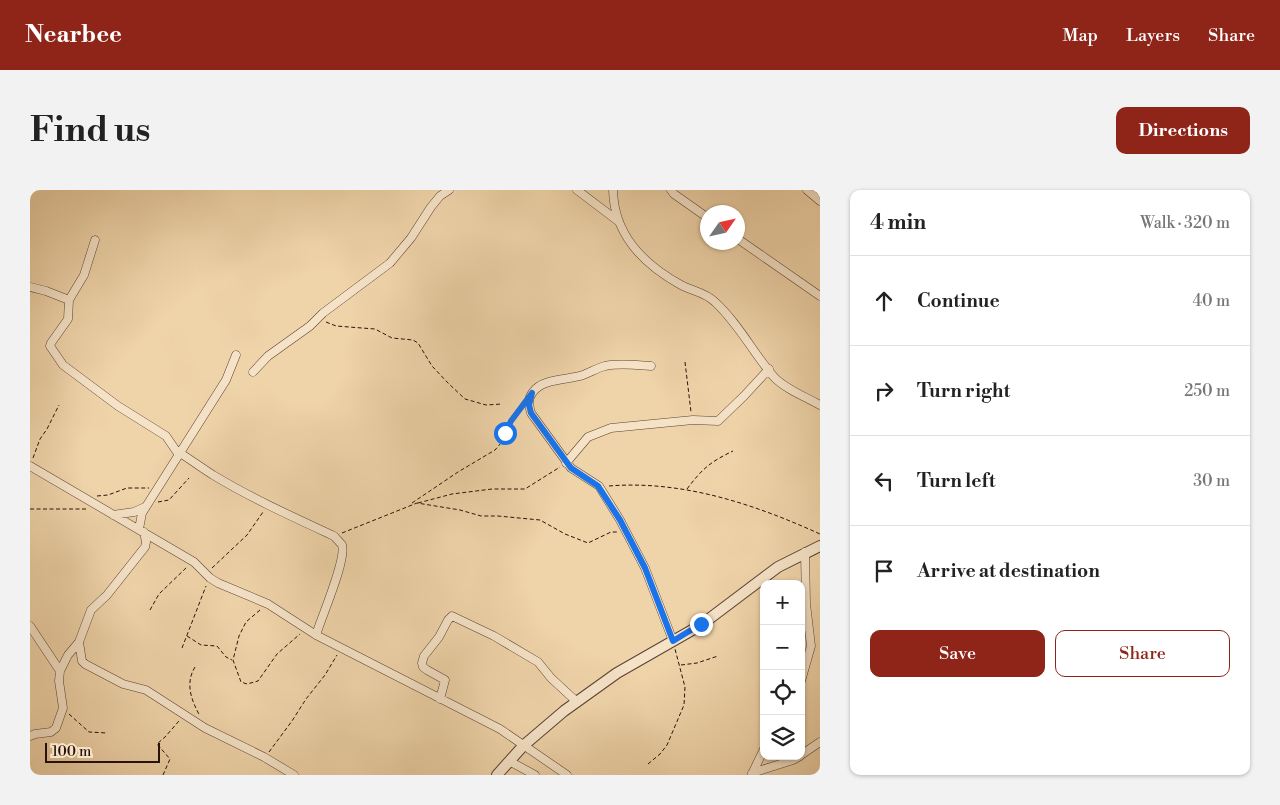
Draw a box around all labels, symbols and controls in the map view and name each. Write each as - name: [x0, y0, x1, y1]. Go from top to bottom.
- text: Nearbee: [25, 20, 122, 50]
- text: Map: [1063, 24, 1098, 47]
- text: Layers: [1126, 24, 1180, 47]
- text: Share: [1208, 24, 1255, 47]
- button: Directions: [1116, 107, 1250, 154]
- text: Find us: [30, 109, 150, 152]
- north arrow: [700, 205, 745, 250]
- text: 4 min: [870, 210, 926, 236]
- text: Walk · 320 m: [1140, 213, 1230, 233]
- icon: ahead: [870, 287, 898, 315]
- text: Continue: [917, 289, 1000, 313]
- text: 40 m: [1193, 291, 1230, 311]
- icon: right: [870, 377, 898, 405]
- text: Turn right: [917, 379, 1010, 403]
- text: 250 m: [1184, 381, 1230, 401]
- route start: [494, 422, 517, 445]
- icon: left: [870, 467, 898, 495]
- text: Turn left: [917, 469, 996, 493]
- text: 30 m: [1193, 471, 1230, 491]
- icon: arrive: [870, 557, 898, 585]
- text: Arrive at destination: [917, 559, 1100, 583]
- map controls: [760, 580, 805, 760]
- button: +: [760, 580, 805, 625]
- route end: [690, 613, 713, 636]
- button: −: [760, 625, 805, 670]
- button: Save: [870, 630, 1045, 677]
- button: Share: [1055, 630, 1230, 677]
- button: locate: [760, 670, 805, 715]
- button: layers: [760, 715, 805, 760]
- scale bar: [45, 740, 160, 763]
- text: 100 m: [52, 743, 91, 761]

